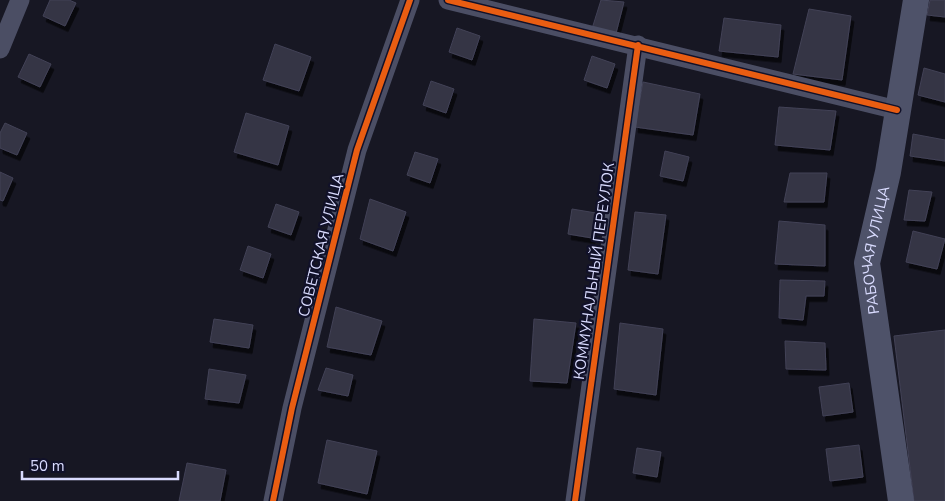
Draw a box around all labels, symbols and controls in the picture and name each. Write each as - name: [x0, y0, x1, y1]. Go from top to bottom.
- street label: КОММУНАЛЬНЫЙ ПЕРЕУЛОК: [569, 161, 619, 381]
- street label: СОВЕТСКАЯ УЛИЦА: [293, 171, 349, 319]
- street label: РАБОЧАЯ УЛИЦА: [857, 184, 894, 316]
- scale bar: [22, 448, 179, 480]
- text: 50 m: [30, 456, 65, 476]

